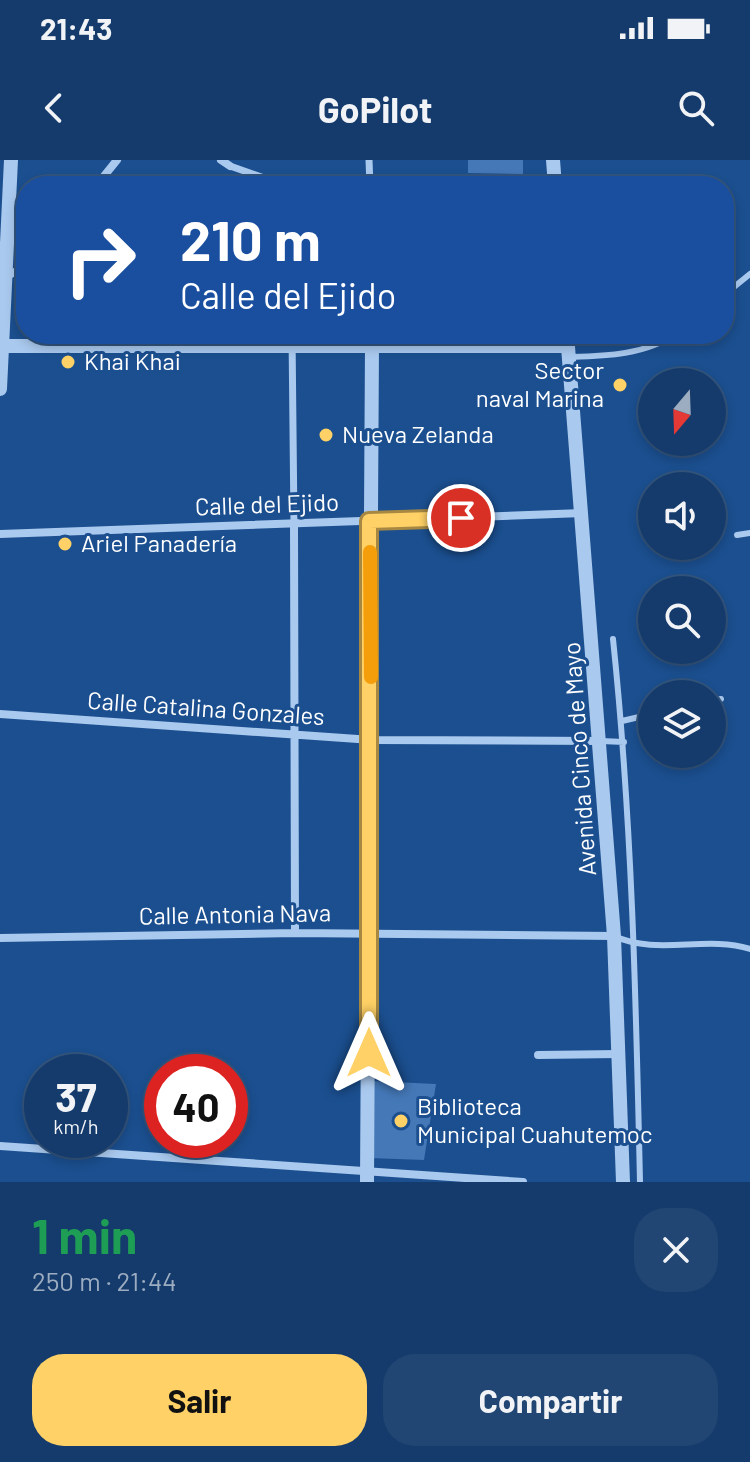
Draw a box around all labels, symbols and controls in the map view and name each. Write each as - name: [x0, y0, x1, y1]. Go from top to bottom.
- text: 21:43: [40, 10, 113, 46]
- icon: back: [32, 86, 76, 130]
- icon: search: [674, 86, 718, 130]
- text: GoPilot: [318, 87, 432, 130]
- text: 210 m: [180, 205, 321, 272]
- icon: right: [48, 208, 152, 312]
- text: Calle del Ejido: [180, 273, 396, 316]
- place label: Khai Khai: [84, 346, 181, 375]
- marker: Khai Khai: [59, 353, 77, 371]
- place label: Sector naval Marina: [476, 355, 604, 412]
- north arrow: [638, 368, 726, 456]
- map controls: [638, 368, 726, 768]
- marker: Sector naval Marina: [611, 376, 629, 394]
- place label: Nueva Zelanda: [342, 419, 494, 448]
- marker: Nueva Zelanda: [317, 426, 335, 444]
- button: sound: [638, 472, 726, 560]
- pin: [427, 484, 495, 552]
- street label: Calle del Ejido: [194, 486, 340, 521]
- icon: arrive: [439, 496, 483, 540]
- place label: Ariel Panadería: [81, 528, 237, 557]
- marker: Ariel Panadería: [56, 535, 74, 553]
- button: search: [638, 576, 726, 664]
- street label: Avenida Cinco de Mayo: [556, 641, 601, 877]
- button: layers: [638, 680, 726, 768]
- street label: Calle Catalina Gonzales: [86, 685, 326, 730]
- street label: Calle Antonia Nava: [139, 897, 331, 930]
- position arrow: [327, 1011, 411, 1095]
- speed limit sign: 40: [144, 1054, 248, 1158]
- text: 37: [55, 1072, 97, 1120]
- place label: Biblioteca Municipal Cuahutemoc: [417, 1091, 652, 1148]
- marker: Biblioteca Municipal Cuahutemoc: [392, 1112, 410, 1130]
- text: km/h: [53, 1114, 99, 1138]
- text: 1 min: [32, 1206, 137, 1264]
- button: close: [634, 1208, 718, 1292]
- text: 250 m · 21:44: [32, 1265, 177, 1296]
- button: Salir: [32, 1354, 367, 1446]
- button: Compartir: [383, 1354, 718, 1446]

